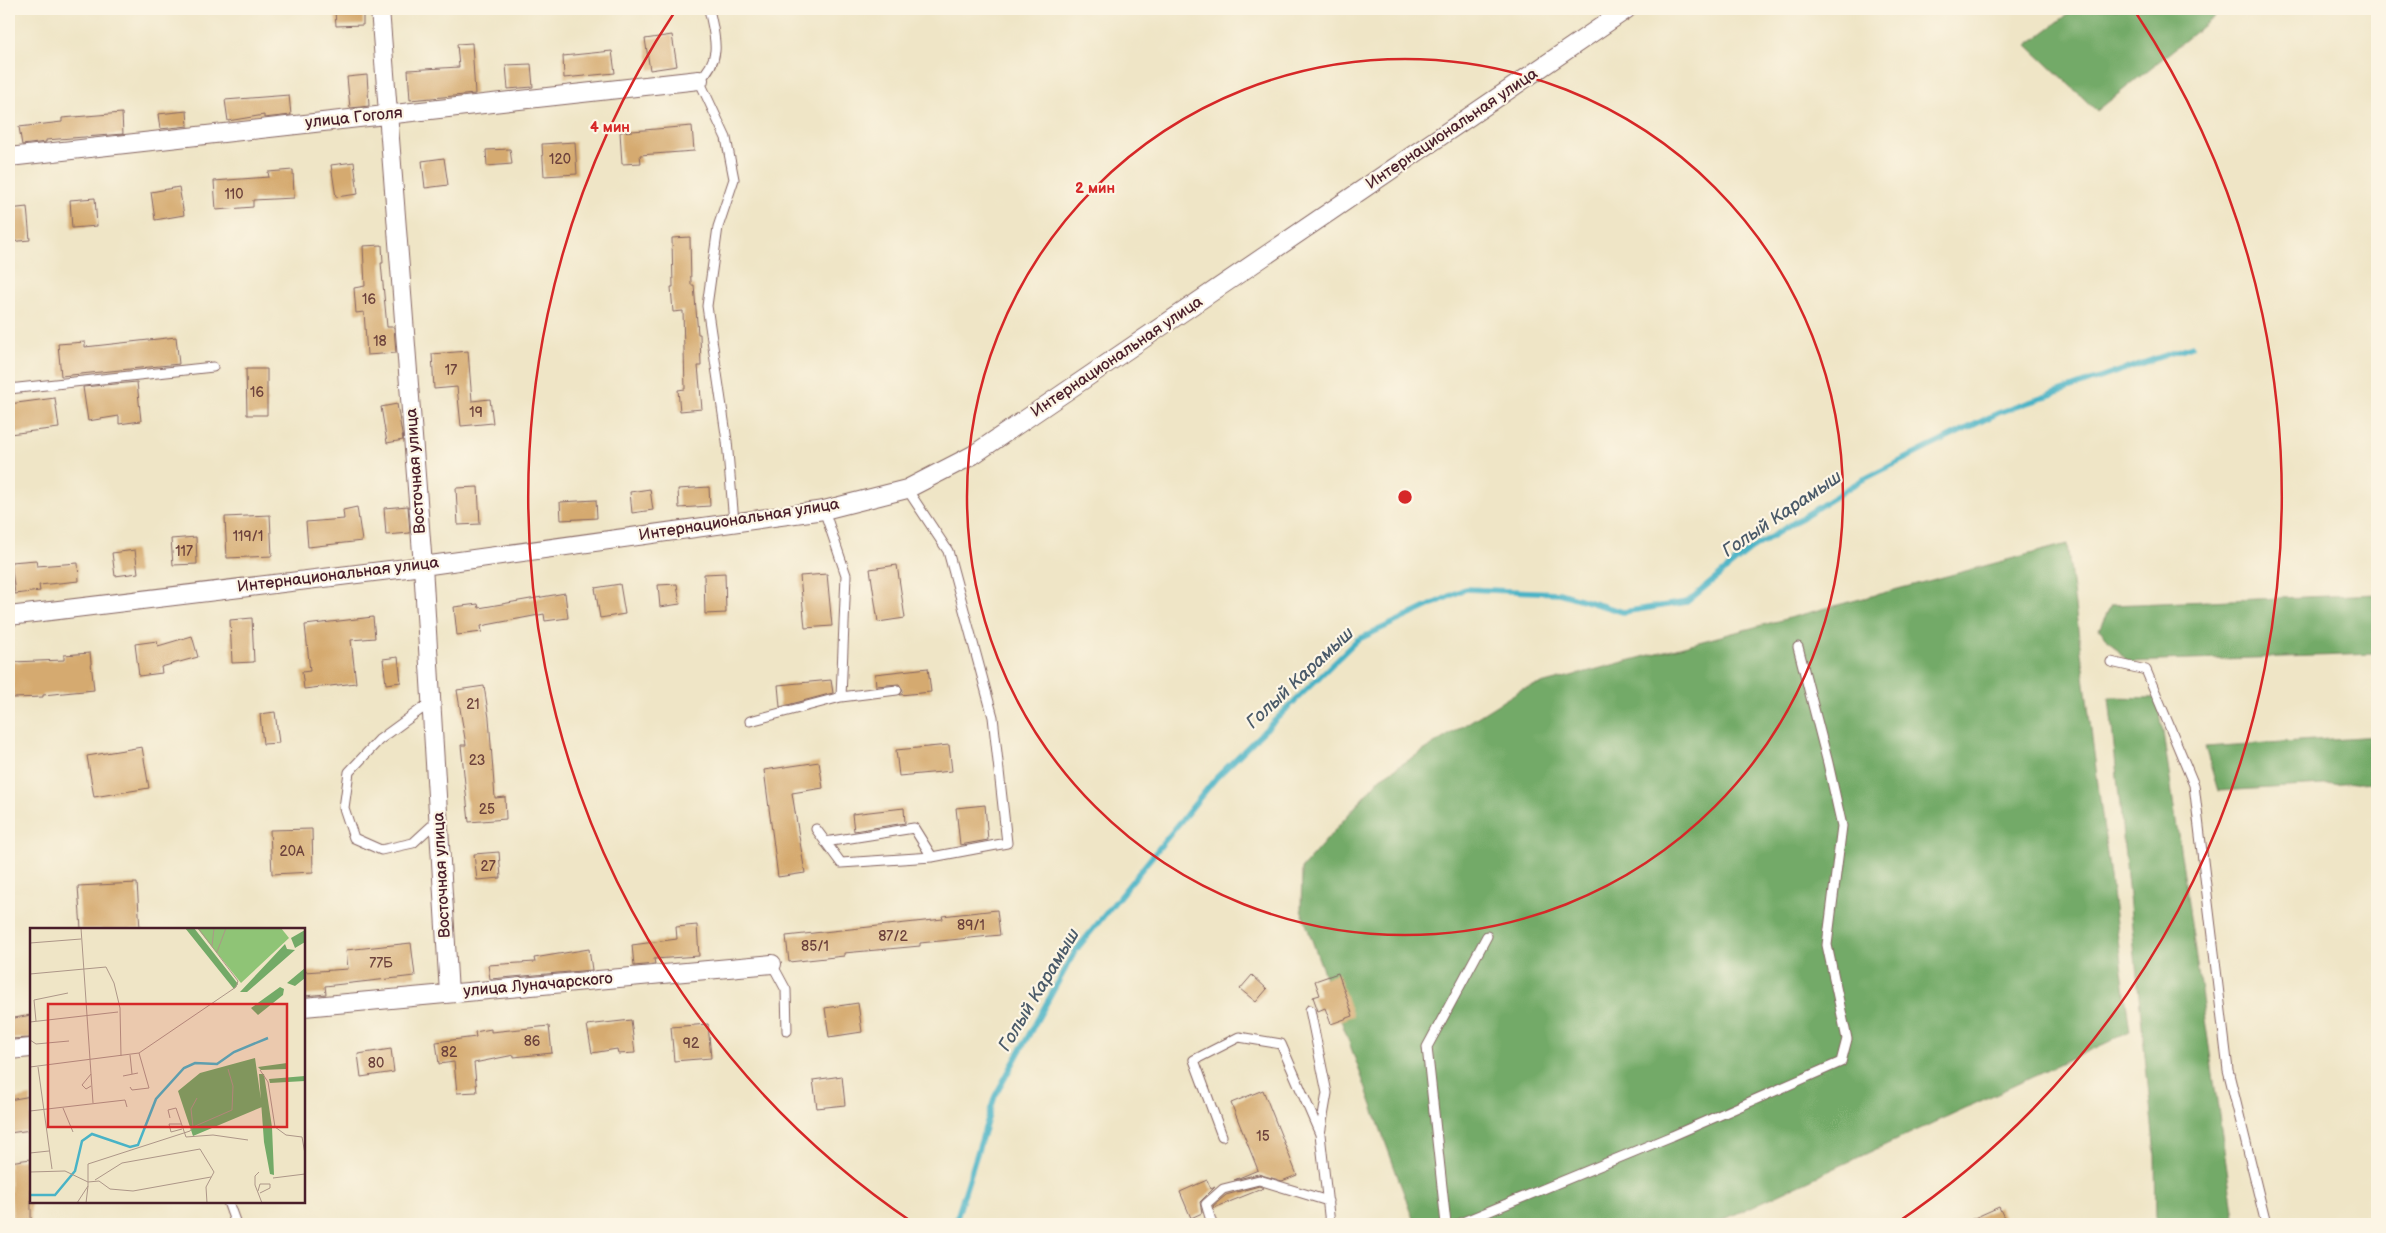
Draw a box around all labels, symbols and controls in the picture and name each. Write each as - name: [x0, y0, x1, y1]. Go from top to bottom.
- street label: Интернациональная улица: [1363, 64, 1542, 194]
- street label: улица Гоголя: [304, 103, 404, 133]
- text: 4 мин: [590, 118, 630, 137]
- house number: 120: [549, 151, 571, 168]
- text: 2 мин: [1075, 179, 1115, 198]
- house number: 110: [224, 186, 244, 203]
- house number: 16: [362, 291, 376, 308]
- street label: Интернациональная улица: [1028, 292, 1207, 422]
- house number: 18: [373, 333, 387, 350]
- house number: 17: [445, 362, 457, 379]
- house number: 16: [250, 384, 264, 401]
- house number: 19: [469, 404, 483, 421]
- street label: Восточная улица: [402, 407, 430, 535]
- water label: Голый Карамыш: [1718, 466, 1846, 562]
- centre of rings: [1396, 488, 1414, 506]
- street label: Интернациональная улица: [637, 495, 841, 545]
- house number: 119/1: [233, 528, 263, 545]
- house number: 117: [175, 543, 193, 560]
- street label: Интернациональная улица: [236, 553, 440, 597]
- water label: Голый Карамыш: [1242, 623, 1358, 733]
- house number: 21: [466, 696, 480, 713]
- house number: 23: [469, 752, 485, 769]
- house number: 25: [479, 801, 495, 818]
- street label: Восточная улица: [429, 811, 455, 938]
- house number: 20А: [280, 843, 305, 860]
- house number: 27: [480, 858, 496, 875]
- house number: 89/1: [957, 917, 985, 934]
- water label: Голый Карамыш: [994, 925, 1084, 1055]
- inset map: [30, 928, 305, 1203]
- house number: 87/2: [878, 928, 909, 945]
- house number: 85/1: [801, 938, 829, 955]
- house number: 77Б: [369, 955, 393, 972]
- street label: улица Луначарского: [462, 969, 614, 1001]
- house number: 86: [524, 1033, 541, 1050]
- house number: 92: [683, 1035, 700, 1052]
- house number: 82: [441, 1044, 458, 1061]
- house number: 80: [368, 1055, 384, 1072]
- house number: 15: [1256, 1128, 1270, 1145]

